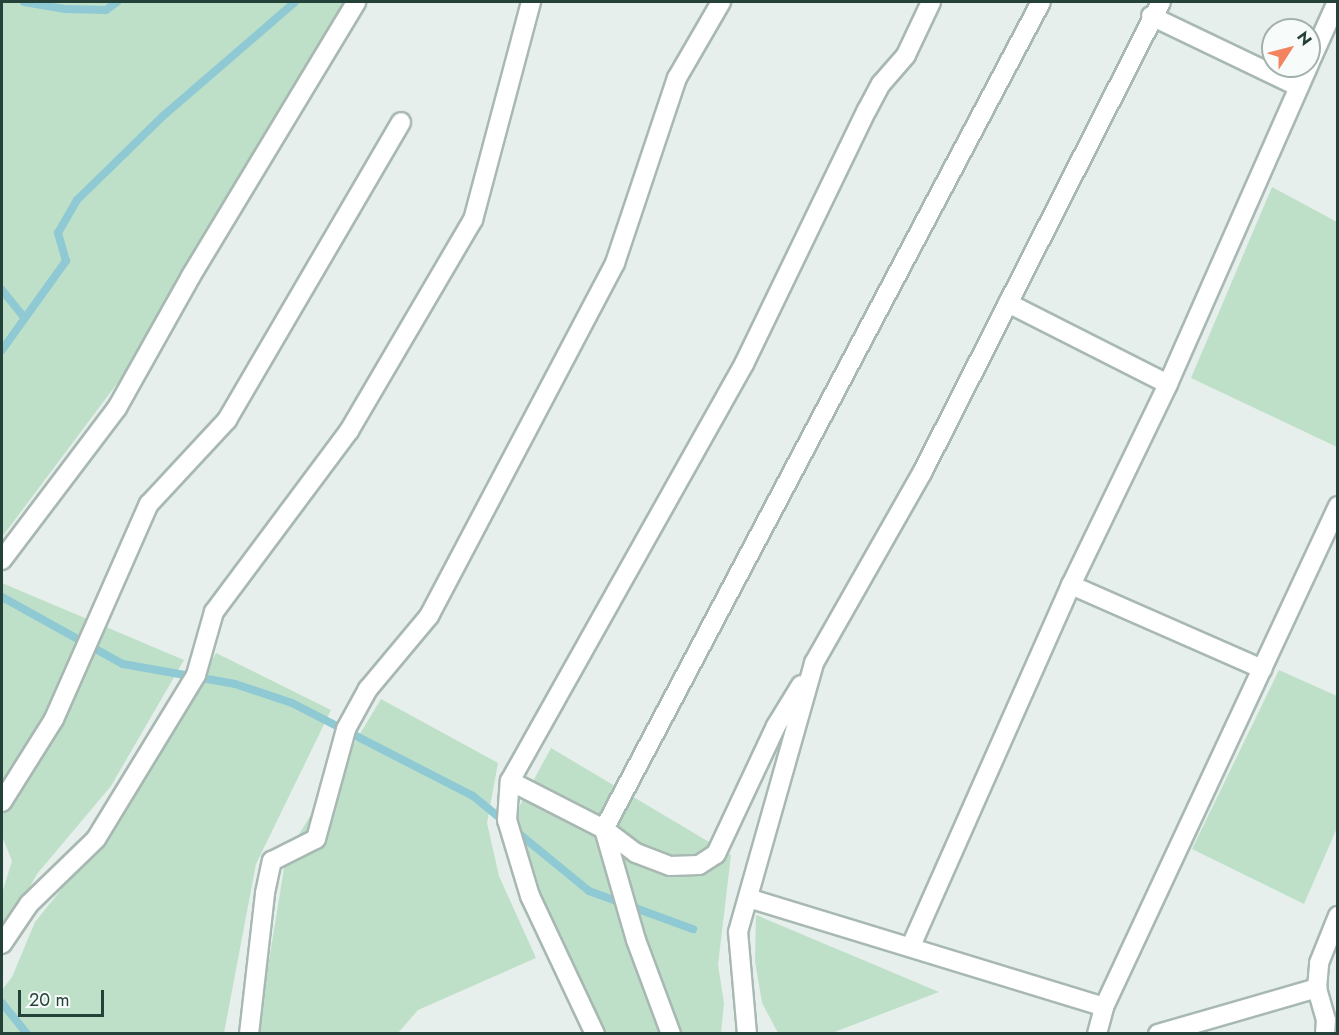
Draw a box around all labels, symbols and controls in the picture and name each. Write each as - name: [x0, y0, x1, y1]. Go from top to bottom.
- north arrow: [1261, 18, 1321, 78]
- text: N: [1291, 26, 1317, 50]
- scale bar: [21, 978, 106, 1016]
- text: 20 m: [29, 987, 69, 1013]

